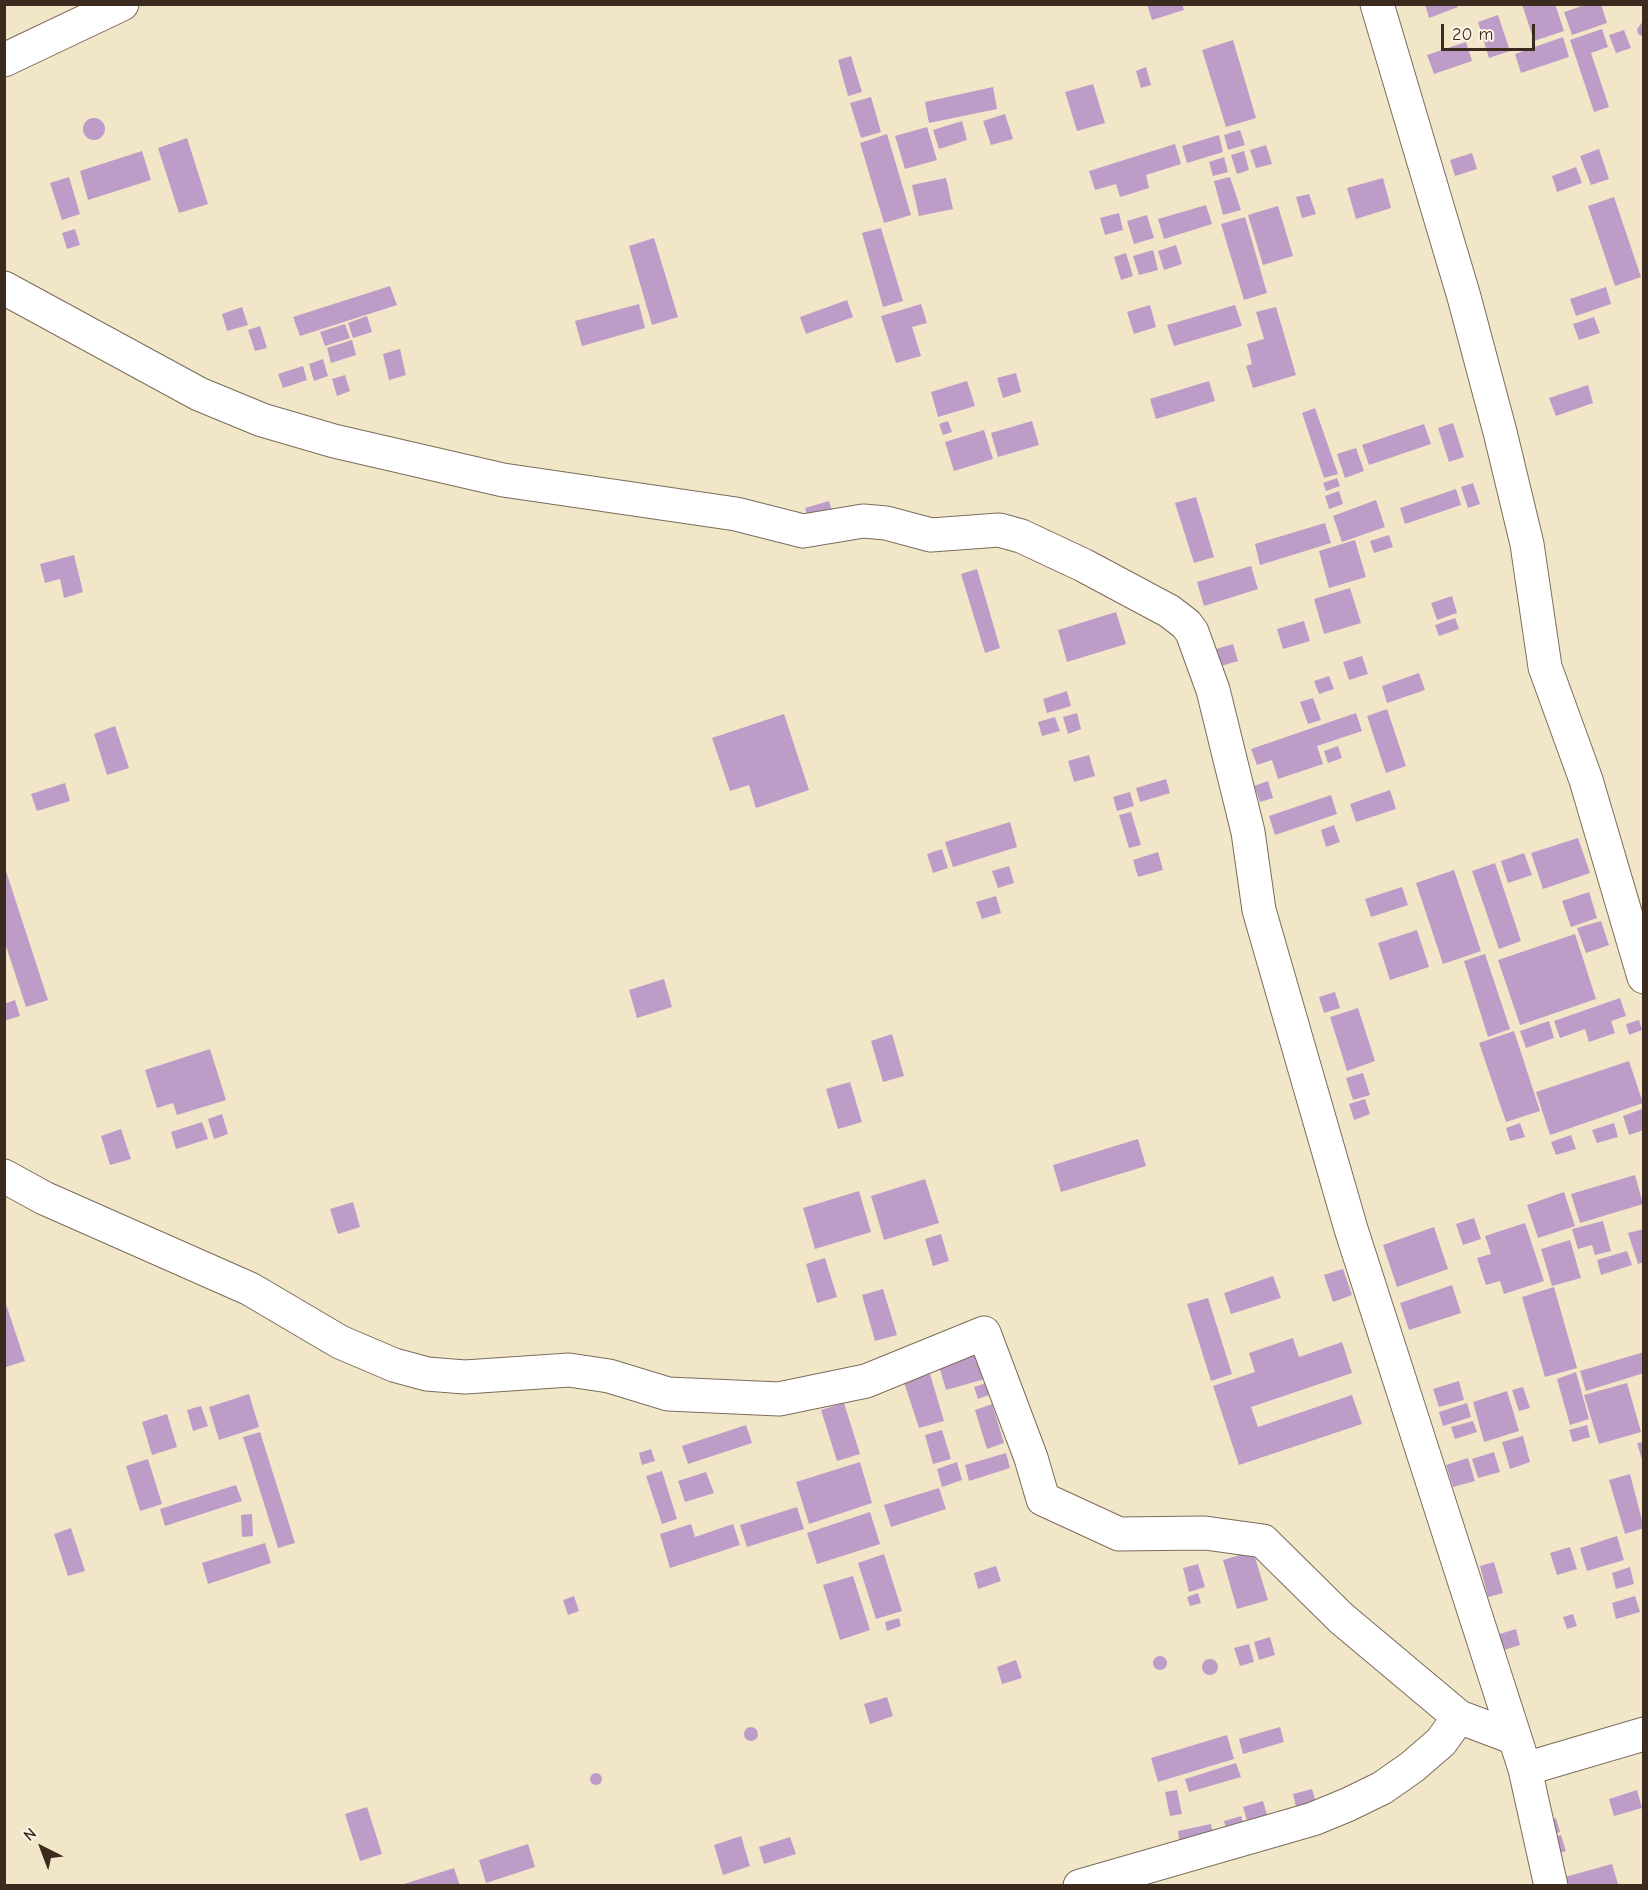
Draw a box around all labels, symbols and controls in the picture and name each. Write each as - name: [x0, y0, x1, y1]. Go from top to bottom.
- scale bar: [1444, 12, 1538, 50]
- text: 20 m: [1452, 24, 1493, 45]
- north arrow: [12, 1818, 72, 1878]
- text: N: [20, 1824, 40, 1845]

